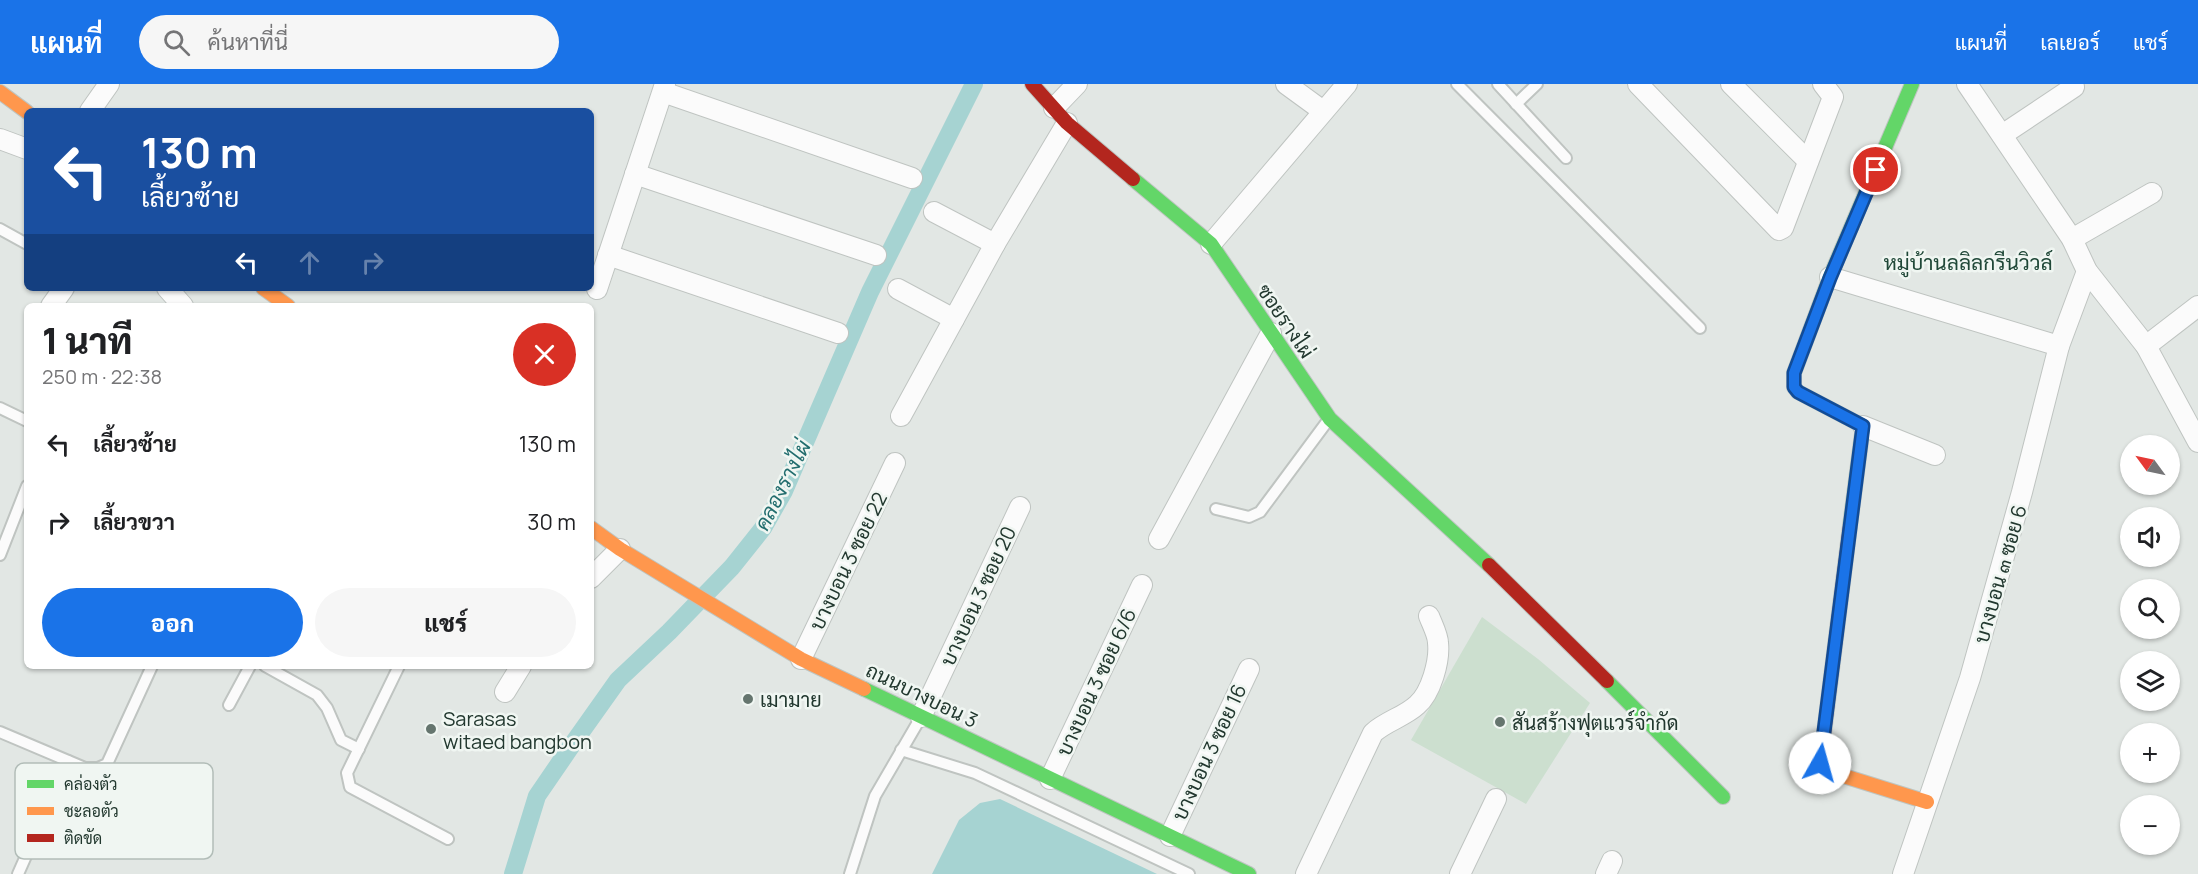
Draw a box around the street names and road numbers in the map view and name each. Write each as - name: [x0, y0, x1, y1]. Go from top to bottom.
- street label: ซอยรางไผ่: [1251, 279, 1321, 363]
- street label: บางบอน 3 ซอย 22: [803, 487, 893, 635]
- street label: บางบอน ๓ ซอย 6: [1967, 502, 2033, 646]
- street label: บางบอน 3 ซอย 20: [934, 522, 1022, 670]
- street label: บางบอน 3 ซอย 6/6: [1050, 604, 1142, 760]
- street label: ถนนบางบอน 3: [862, 656, 982, 734]
- street label: บางบอน 3 ซอย 16: [1166, 679, 1252, 825]

